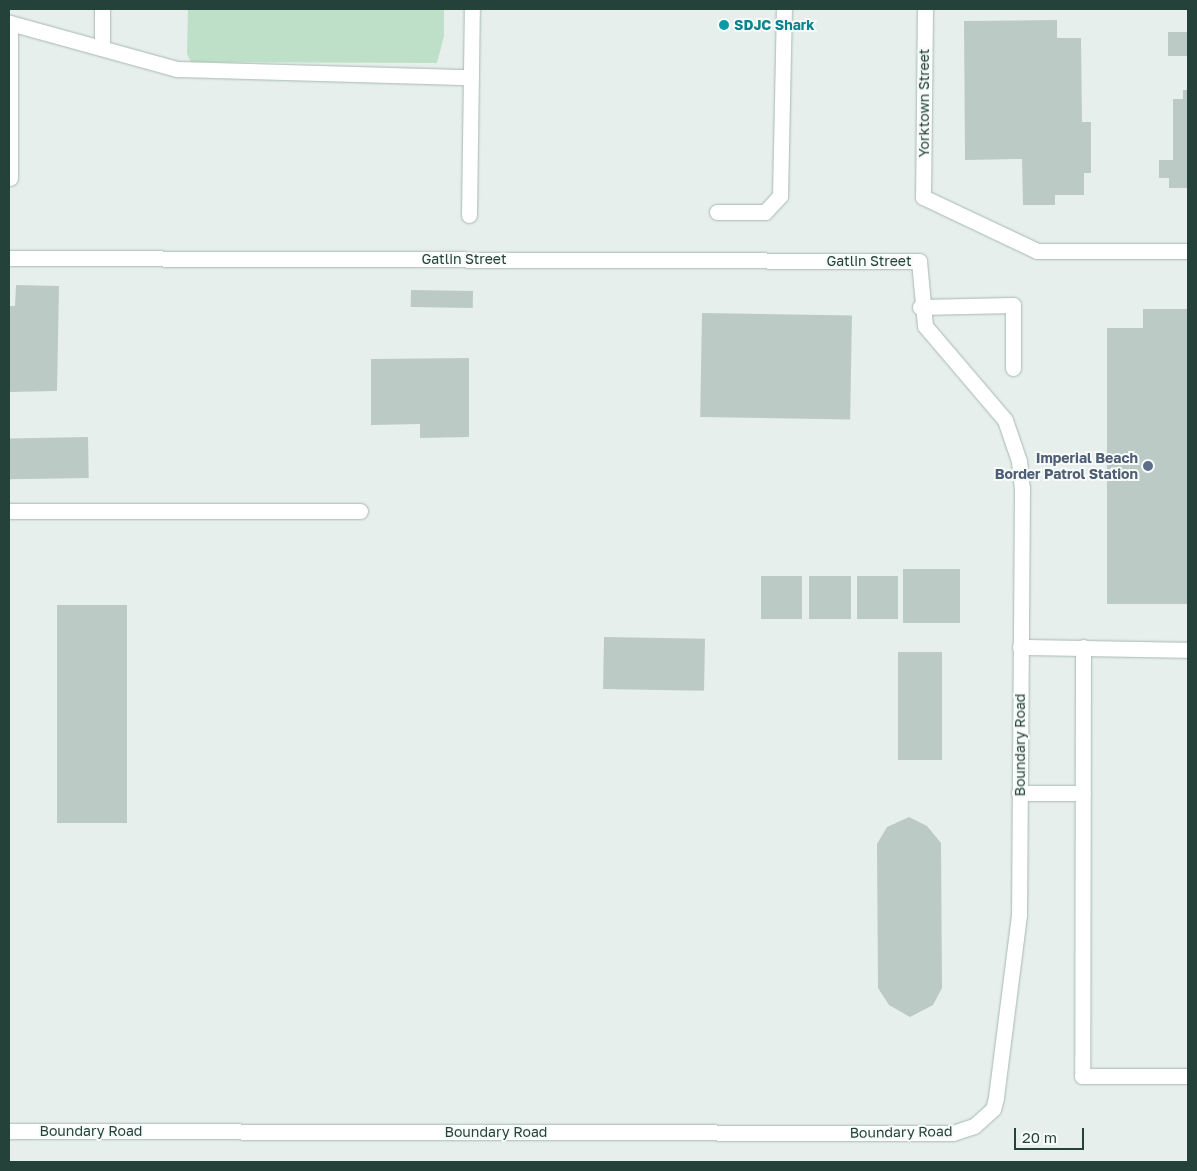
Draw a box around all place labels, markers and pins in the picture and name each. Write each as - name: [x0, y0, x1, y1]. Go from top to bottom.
- place label: SDJC Shark: [734, 17, 814, 33]
- marker: SDJC Shark: [718, 19, 730, 31]
- place label: Imperial Beach Border Patrol Station: [995, 450, 1138, 482]
- marker: Imperial Beach Border Patrol Station: [1142, 460, 1154, 472]

